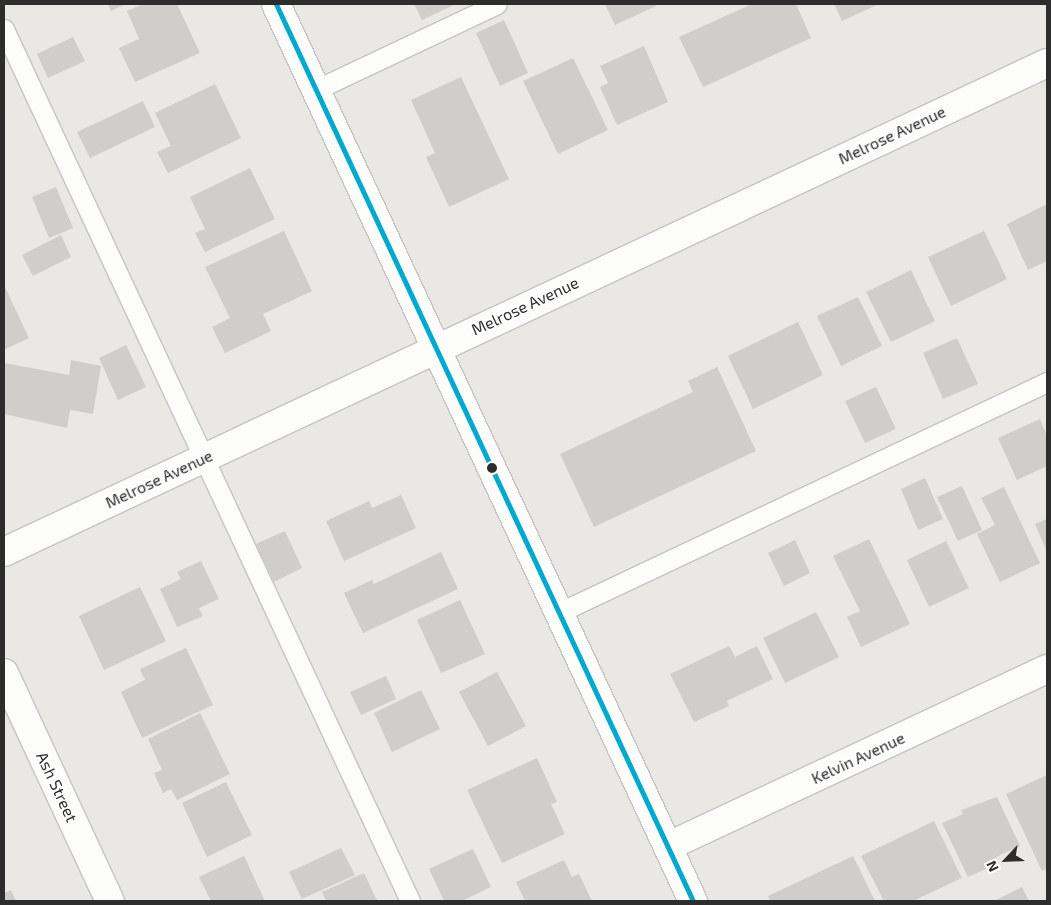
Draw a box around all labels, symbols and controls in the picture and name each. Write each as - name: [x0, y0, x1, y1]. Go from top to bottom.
- street label: Melrose Avenue: [835, 102, 949, 168]
- street label: Melrose Avenue: [468, 273, 582, 339]
- street label: Melrose Avenue: [102, 446, 216, 512]
- unlabelled marker: [487, 463, 497, 473]
- street label: Kelvin Avenue: [808, 728, 908, 788]
- street label: Ash Street: [32, 749, 82, 825]
- north arrow: [981, 835, 1031, 885]
- text: N: [982, 858, 1002, 875]

